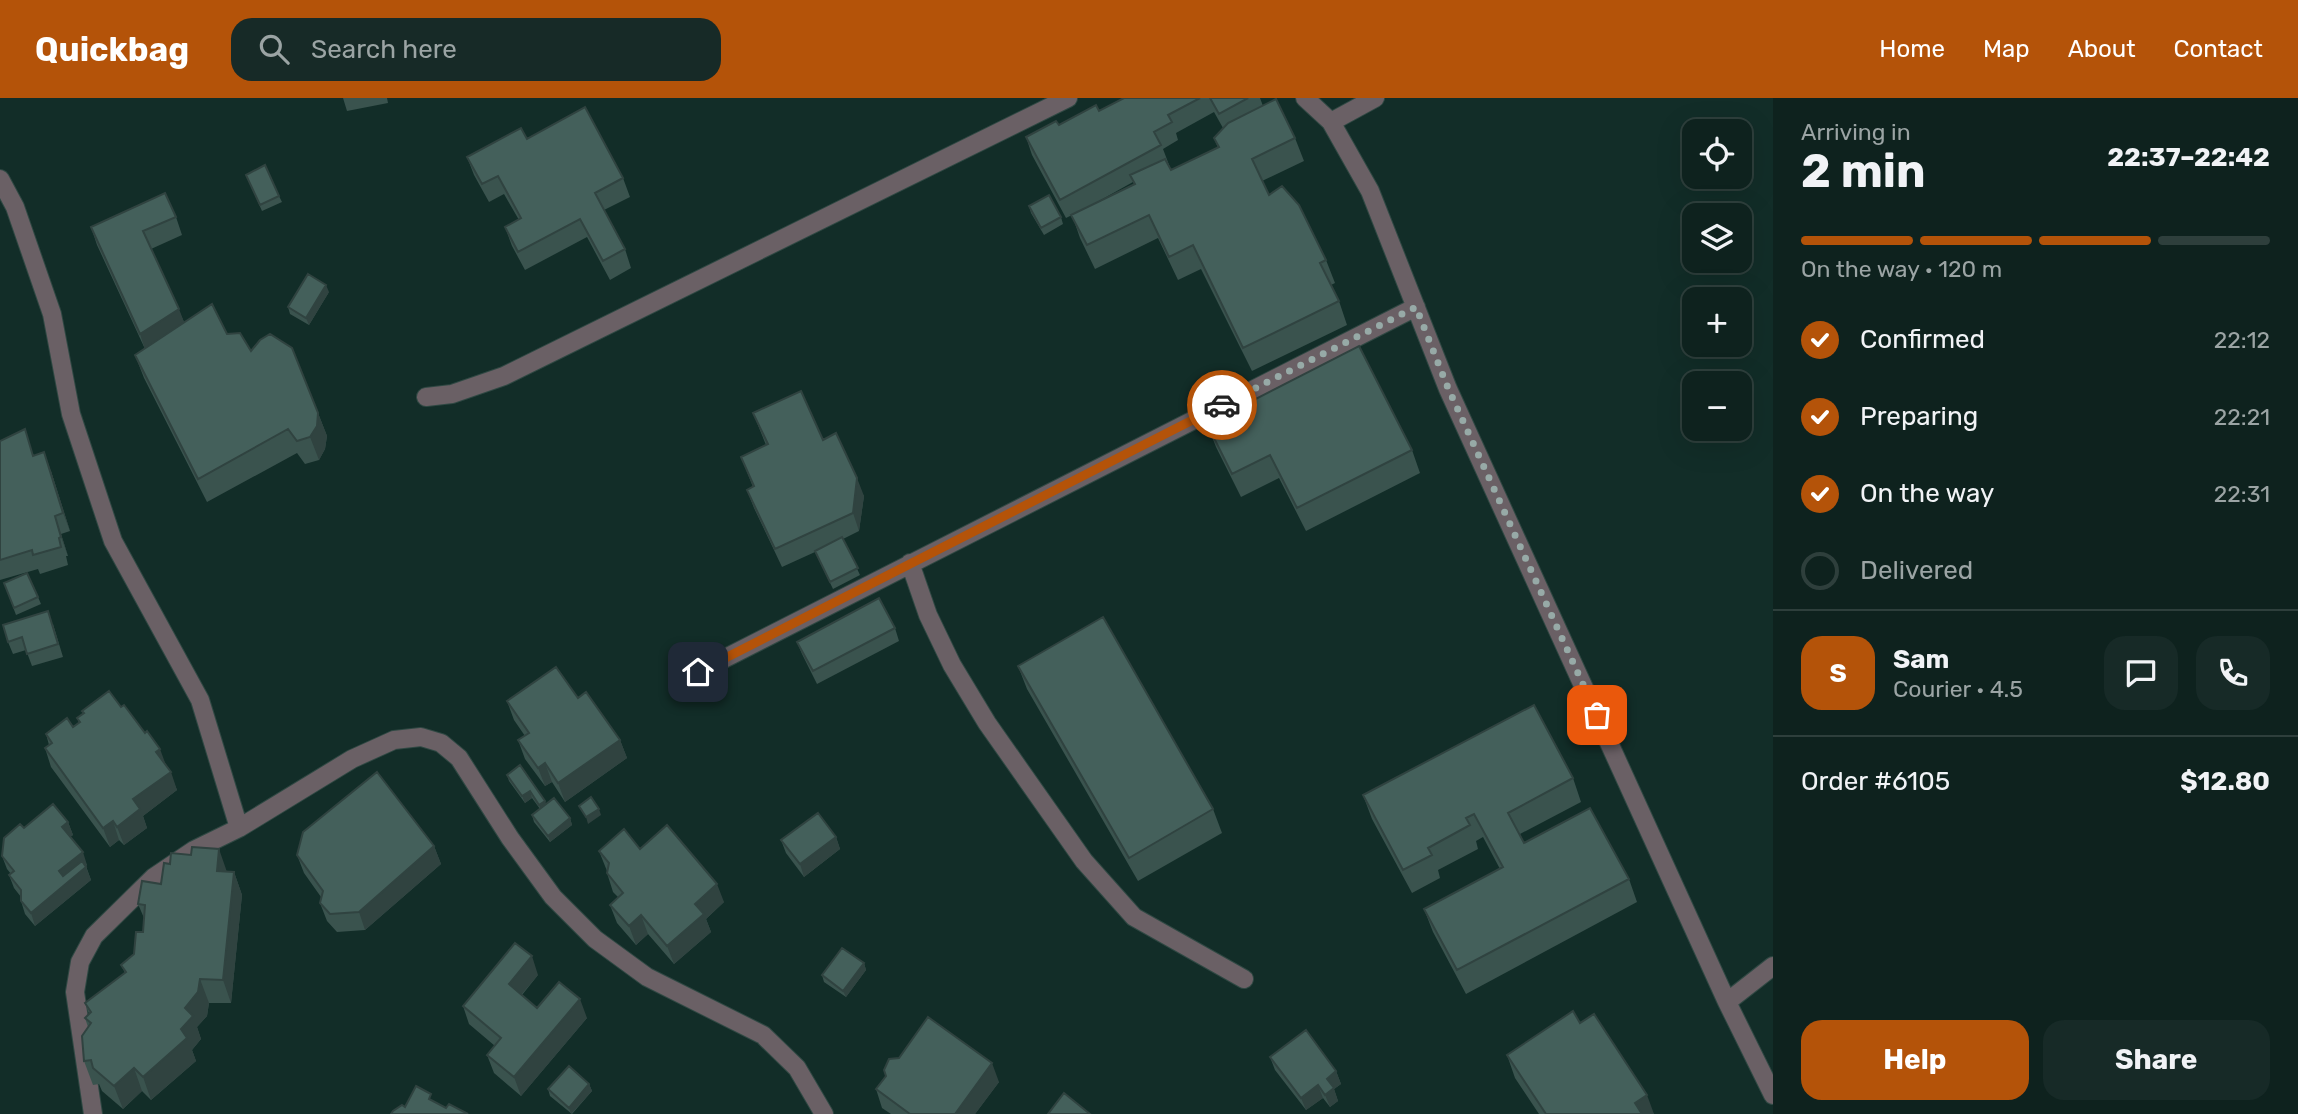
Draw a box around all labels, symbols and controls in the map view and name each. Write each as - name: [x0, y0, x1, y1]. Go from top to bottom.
- search box: [231, 18, 721, 81]
- text: Quickbag: [35, 30, 189, 69]
- icon: search: [255, 30, 293, 68]
- text: Search here: [311, 34, 457, 65]
- text: Home: [1879, 35, 1945, 63]
- text: Map: [1983, 35, 2030, 63]
- text: About: [2068, 35, 2136, 63]
- text: Contact: [2174, 35, 2263, 63]
- text: Arriving in: [1801, 118, 1911, 146]
- map controls: [1682, 119, 1752, 441]
- button: locate: [1682, 119, 1752, 189]
- text: 22:37–22:42: [2107, 142, 2270, 173]
- text: 2 min: [1801, 144, 1926, 199]
- button: layers: [1682, 203, 1752, 273]
- text: On the way · 120 m: [1801, 255, 2002, 283]
- button: +: [1682, 287, 1752, 357]
- icon: check: [1801, 321, 1839, 359]
- text: Confirmed: [1860, 324, 1985, 355]
- text: 22:12: [2214, 326, 2270, 354]
- courier: [1187, 370, 1257, 440]
- button: −: [1682, 371, 1752, 441]
- icon: car: [1203, 386, 1241, 424]
- icon: check: [1801, 398, 1839, 436]
- text: Preparing: [1860, 401, 1978, 432]
- text: 22:21: [2214, 403, 2270, 431]
- icon: check: [1801, 475, 1839, 513]
- text: On the way: [1860, 478, 1994, 509]
- text: 22:31: [2214, 480, 2270, 508]
- text: Delivered: [1860, 555, 1973, 586]
- button: chat: [2104, 636, 2178, 710]
- button: phone: [2196, 636, 2270, 710]
- pin: [668, 642, 728, 702]
- text: Sam: [1893, 644, 1949, 675]
- icon: home: [679, 653, 717, 691]
- text: S: [1829, 658, 1847, 689]
- text: Courier · 4.5: [1893, 675, 2023, 703]
- pin: [1567, 685, 1627, 745]
- icon: bag: [1578, 696, 1616, 734]
- text: Order #6105: [1801, 766, 1950, 797]
- text: $12.80: [2180, 766, 2270, 797]
- button: Help: [1801, 1020, 2029, 1100]
- button: Share: [2043, 1020, 2270, 1100]

